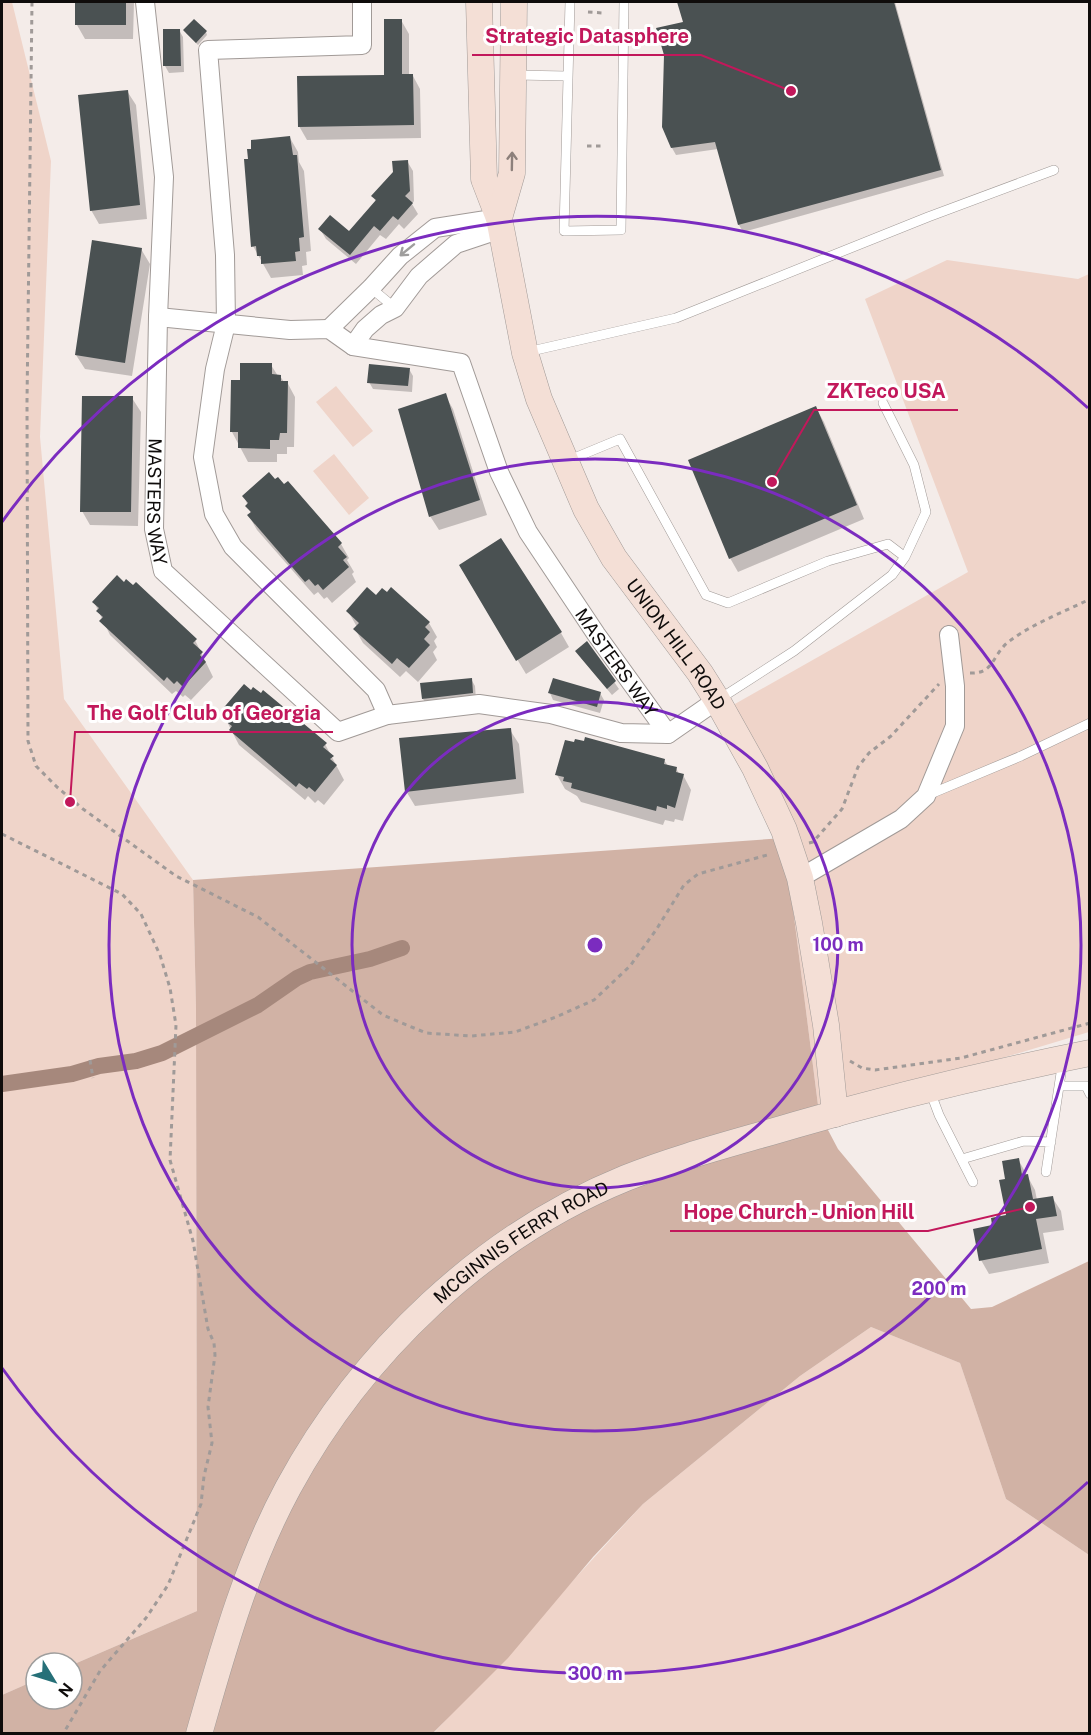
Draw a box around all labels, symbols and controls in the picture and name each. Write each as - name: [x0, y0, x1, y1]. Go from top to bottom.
- callout: Strategic Datasphere: [472, 17, 701, 55]
- text: Strategic Datasphere: [485, 24, 689, 48]
- one-way arrow: [506, 151, 518, 171]
- one-way arrow: [399, 243, 415, 256]
- callout: ZKTeco USA: [814, 372, 958, 410]
- text: ZKTeco USA: [826, 379, 946, 403]
- street label: MASTERS WAY: [144, 438, 172, 567]
- street label: UNION HILL ROAD: [623, 574, 731, 713]
- street label: MASTERS WAY: [571, 604, 662, 720]
- callout: The Golf Club of Georgia: [75, 694, 333, 732]
- text: The Golf Club of Georgia: [87, 701, 321, 725]
- text: 100 m: [812, 934, 864, 955]
- centre of rings: [585, 935, 605, 955]
- street label: MCGINNIS FERRY ROAD: [429, 1176, 612, 1307]
- callout: Hope Church - Union Hill: [670, 1193, 928, 1231]
- text: Hope Church - Union Hill: [683, 1200, 915, 1224]
- text: 200 m: [912, 1278, 966, 1299]
- north arrow: [24, 1651, 84, 1711]
- text: 300 m: [567, 1663, 623, 1684]
- text: N: [54, 1679, 77, 1701]

